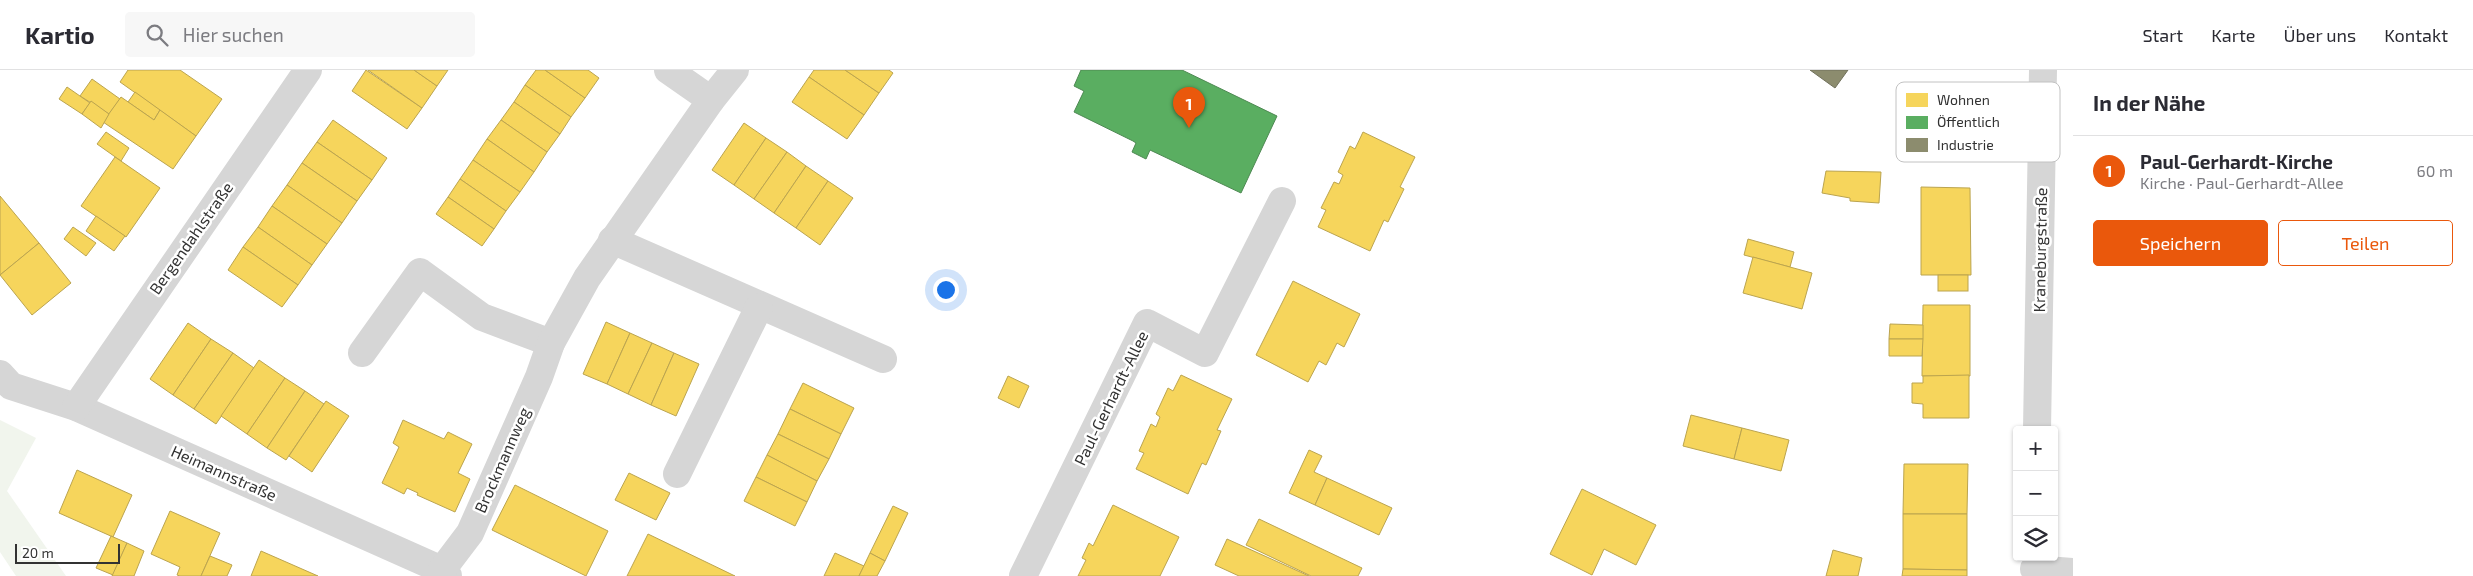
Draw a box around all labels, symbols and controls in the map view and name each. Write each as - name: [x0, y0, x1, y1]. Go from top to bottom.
- search box: [125, 12, 475, 57]
- text: Kartio: [25, 20, 95, 49]
- icon: search: [143, 21, 171, 49]
- text: Hier suchen: [183, 23, 284, 46]
- text: Start: [2142, 24, 2183, 46]
- text: Karte: [2211, 24, 2256, 46]
- text: Über uns: [2284, 24, 2356, 46]
- text: Kontakt: [2384, 24, 2448, 46]
- legend: [1896, 82, 2060, 162]
- pin: 1: [1173, 87, 1205, 128]
- text: In der Nähe: [2093, 90, 2205, 115]
- text: Wohnen: [1937, 91, 1990, 108]
- text: Öffentlich: [1937, 113, 2000, 130]
- text: Industrie: [1937, 136, 1994, 153]
- text: Paul-Gerhardt-Kirche: [2140, 150, 2333, 173]
- text: 1: [2106, 161, 2112, 180]
- text: 60 m: [2417, 161, 2453, 180]
- text: Kirche · Paul-Gerhardt-Allee: [2140, 173, 2344, 192]
- street label: Bergendahlstraße: [145, 178, 236, 297]
- street label: Kraneburgstraße: [2029, 187, 2050, 313]
- button: Speichern: [2093, 220, 2268, 266]
- button: Teilen: [2278, 220, 2453, 266]
- your location: [933, 277, 959, 303]
- street label: Paul-Gerhardt-Allee: [1070, 327, 1151, 468]
- street label: Brockmannweg: [470, 404, 533, 515]
- map controls: [2013, 426, 2058, 561]
- button: +: [2013, 426, 2058, 471]
- street label: Heimannstraße: [169, 441, 280, 504]
- button: −: [2013, 471, 2058, 516]
- button: layers: [2013, 516, 2058, 561]
- scale bar: [15, 541, 120, 564]
- text: 20 m: [22, 544, 54, 561]

